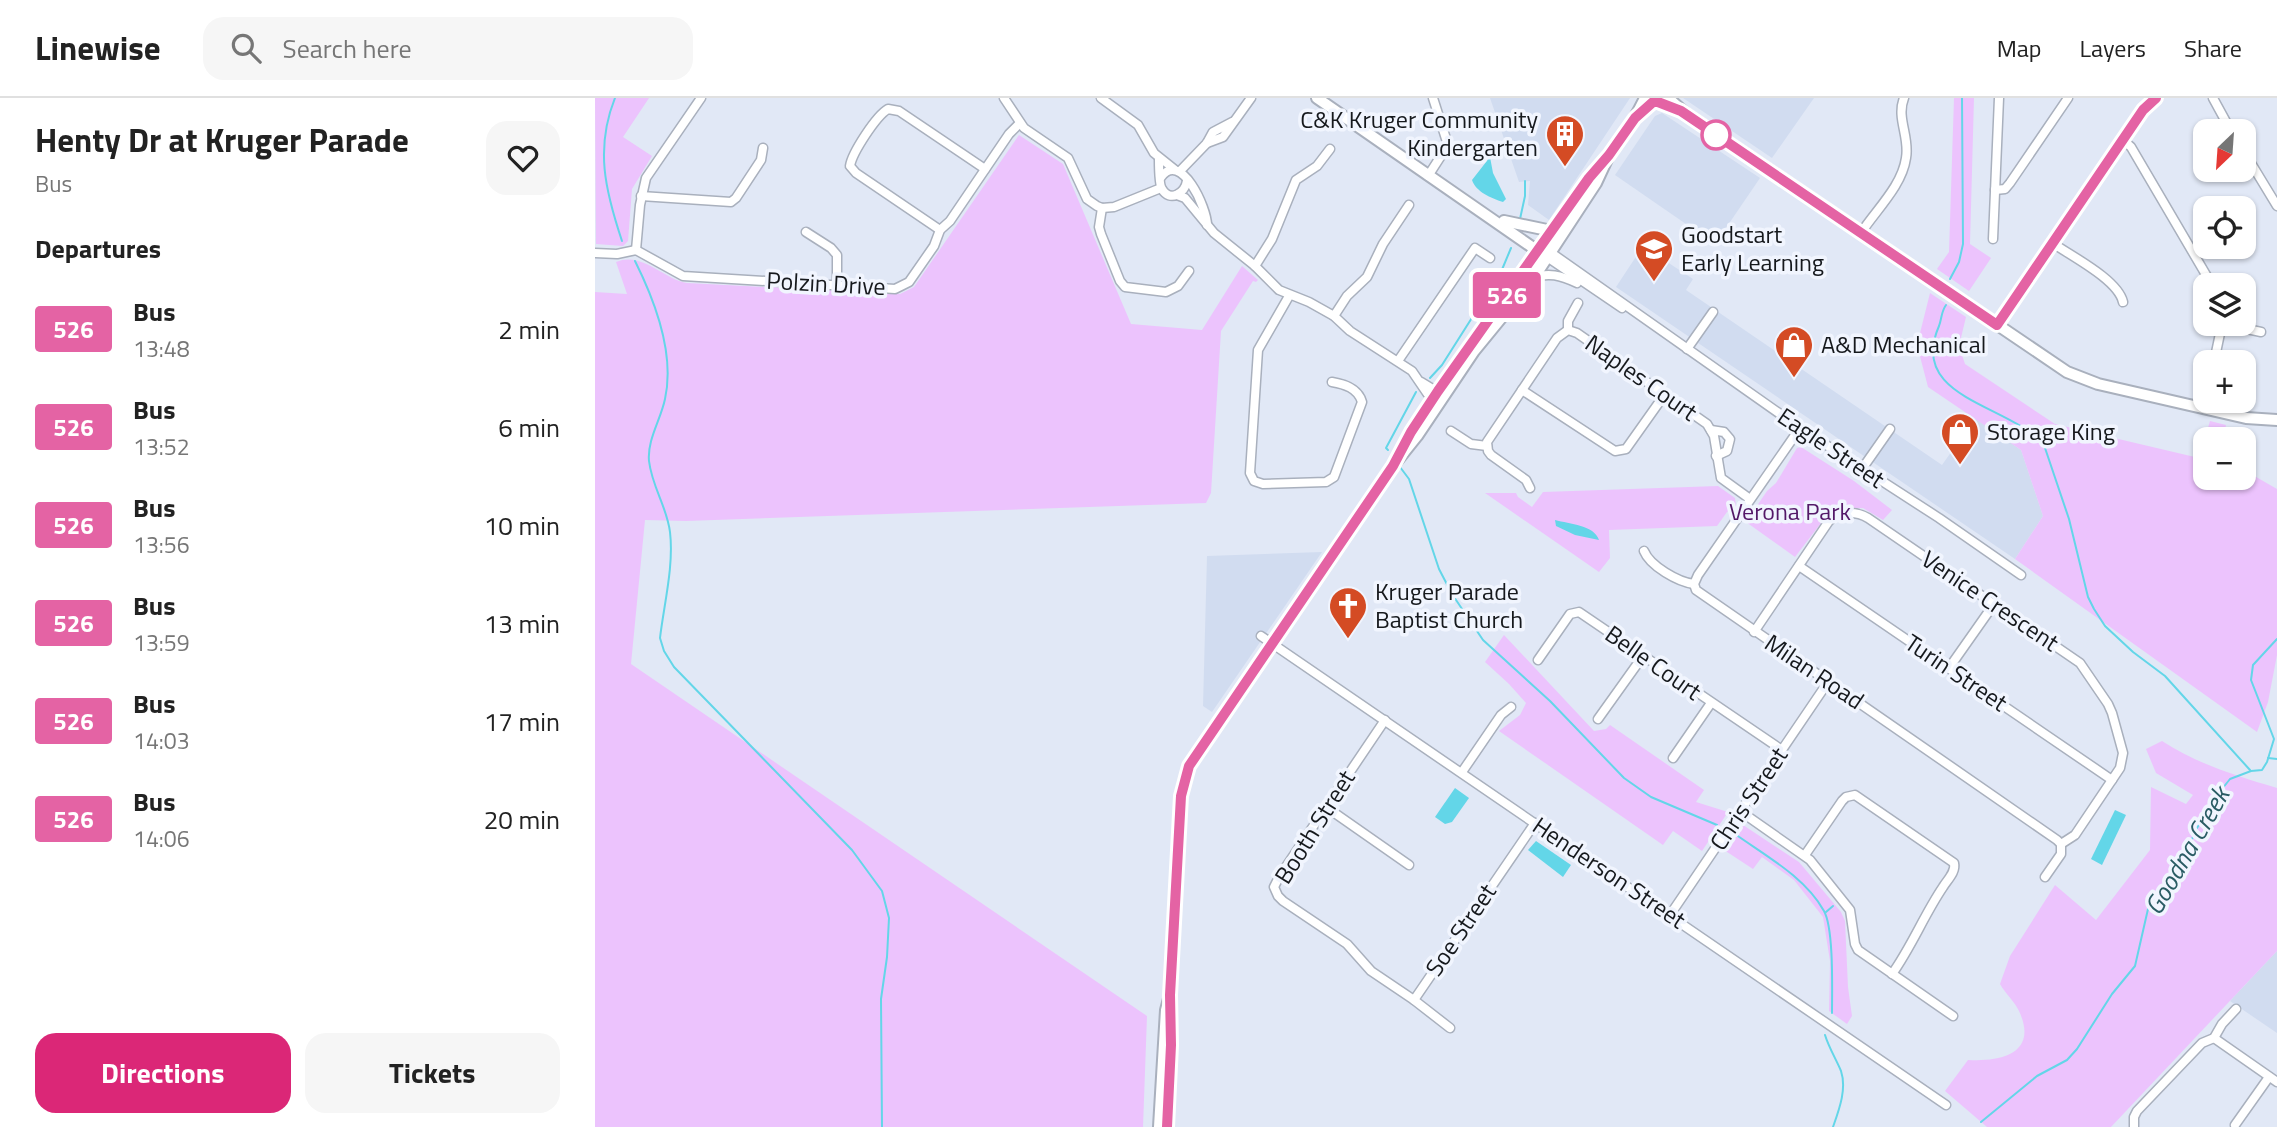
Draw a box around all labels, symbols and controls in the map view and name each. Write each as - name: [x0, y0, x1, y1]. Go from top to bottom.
- search box: [203, 17, 693, 80]
- text: Linewise: [35, 23, 161, 73]
- icon: search: [227, 29, 265, 67]
- text: Search here: [283, 29, 412, 68]
- text: Map: [1997, 30, 2042, 66]
- text: Layers: [2080, 30, 2146, 66]
- text: Share: [2184, 30, 2242, 66]
- place label: C&K Kruger Community Kindergarten: [1300, 101, 1538, 165]
- building icon: C&K Kruger Community Kindergarten: [1544, 113, 1586, 168]
- text: Henty Dr at Kruger Parade: [35, 115, 409, 165]
- north arrow: [2193, 119, 2256, 182]
- map controls: [2193, 119, 2256, 490]
- unlabelled marker: [1701, 120, 1731, 150]
- button: heart: [486, 121, 560, 195]
- text: Bus: [35, 166, 72, 201]
- button: locate: [2193, 196, 2256, 259]
- place label: Goodstart Early Learning: [1681, 216, 1824, 280]
- school or university icon: Goodstart Early Learning: [1633, 228, 1675, 283]
- text: Departures: [35, 229, 161, 268]
- street label: Polzin Drive: [766, 262, 887, 304]
- line badge: 526: [1467, 272, 1547, 318]
- button: layers: [2193, 273, 2256, 336]
- text: 526: [1487, 277, 1527, 313]
- text: Bus: [133, 292, 175, 331]
- text: 2 min: [498, 310, 560, 349]
- text: 526: [53, 311, 94, 347]
- shop icon: A&D Mechanical: [1773, 324, 1815, 379]
- street label: Naples Court: [1578, 325, 1706, 430]
- place label: A&D Mechanical: [1821, 326, 1986, 362]
- text: 13:48: [133, 331, 190, 366]
- button: +: [2193, 350, 2256, 413]
- text: Bus: [133, 390, 175, 429]
- street label: Eagle Street: [1771, 398, 1893, 497]
- text: 6 min: [498, 408, 560, 447]
- text: 526: [53, 409, 94, 445]
- shop icon: Storage King: [1939, 411, 1981, 466]
- place label: Storage King: [1987, 413, 2115, 449]
- button: −: [2193, 427, 2256, 490]
- text: 13:52: [133, 429, 190, 464]
- text: Bus: [133, 488, 175, 527]
- park label: Verona Park: [1729, 493, 1852, 529]
- text: 10 min: [484, 506, 560, 545]
- text: 526: [53, 507, 94, 543]
- text: 13:56: [133, 527, 190, 562]
- street label: Venice Crescent: [1915, 541, 2067, 660]
- place label: Kruger Parade Baptist Church: [1375, 573, 1523, 637]
- church icon: Kruger Parade Baptist Church: [1327, 585, 1369, 640]
- text: Bus: [133, 586, 175, 625]
- text: 13 min: [484, 604, 560, 643]
- text: 526: [53, 605, 94, 641]
- street label: Belle Court: [1598, 616, 1710, 709]
- text: 13:59: [133, 625, 190, 660]
- street label: Milan Road: [1758, 625, 1872, 718]
- street label: Turin Street: [1898, 625, 2016, 720]
- text: Bus: [133, 684, 175, 723]
- text: 17 min: [484, 702, 560, 741]
- text: 526: [53, 703, 94, 739]
- text: 14:03: [133, 723, 190, 758]
- street label: Chris Street: [1700, 739, 1796, 857]
- street label: Booth Street: [1265, 762, 1364, 890]
- water label: Goodna Creek: [2134, 777, 2241, 922]
- text: Bus: [133, 782, 175, 821]
- text: 20 min: [484, 800, 560, 839]
- text: 526: [53, 801, 94, 837]
- street label: Henderson Street: [1526, 807, 1694, 937]
- text: 14:06: [133, 821, 190, 856]
- street label: Soe Street: [1416, 875, 1505, 983]
- button: Directions: [35, 1033, 291, 1113]
- button: Tickets: [305, 1033, 560, 1113]

